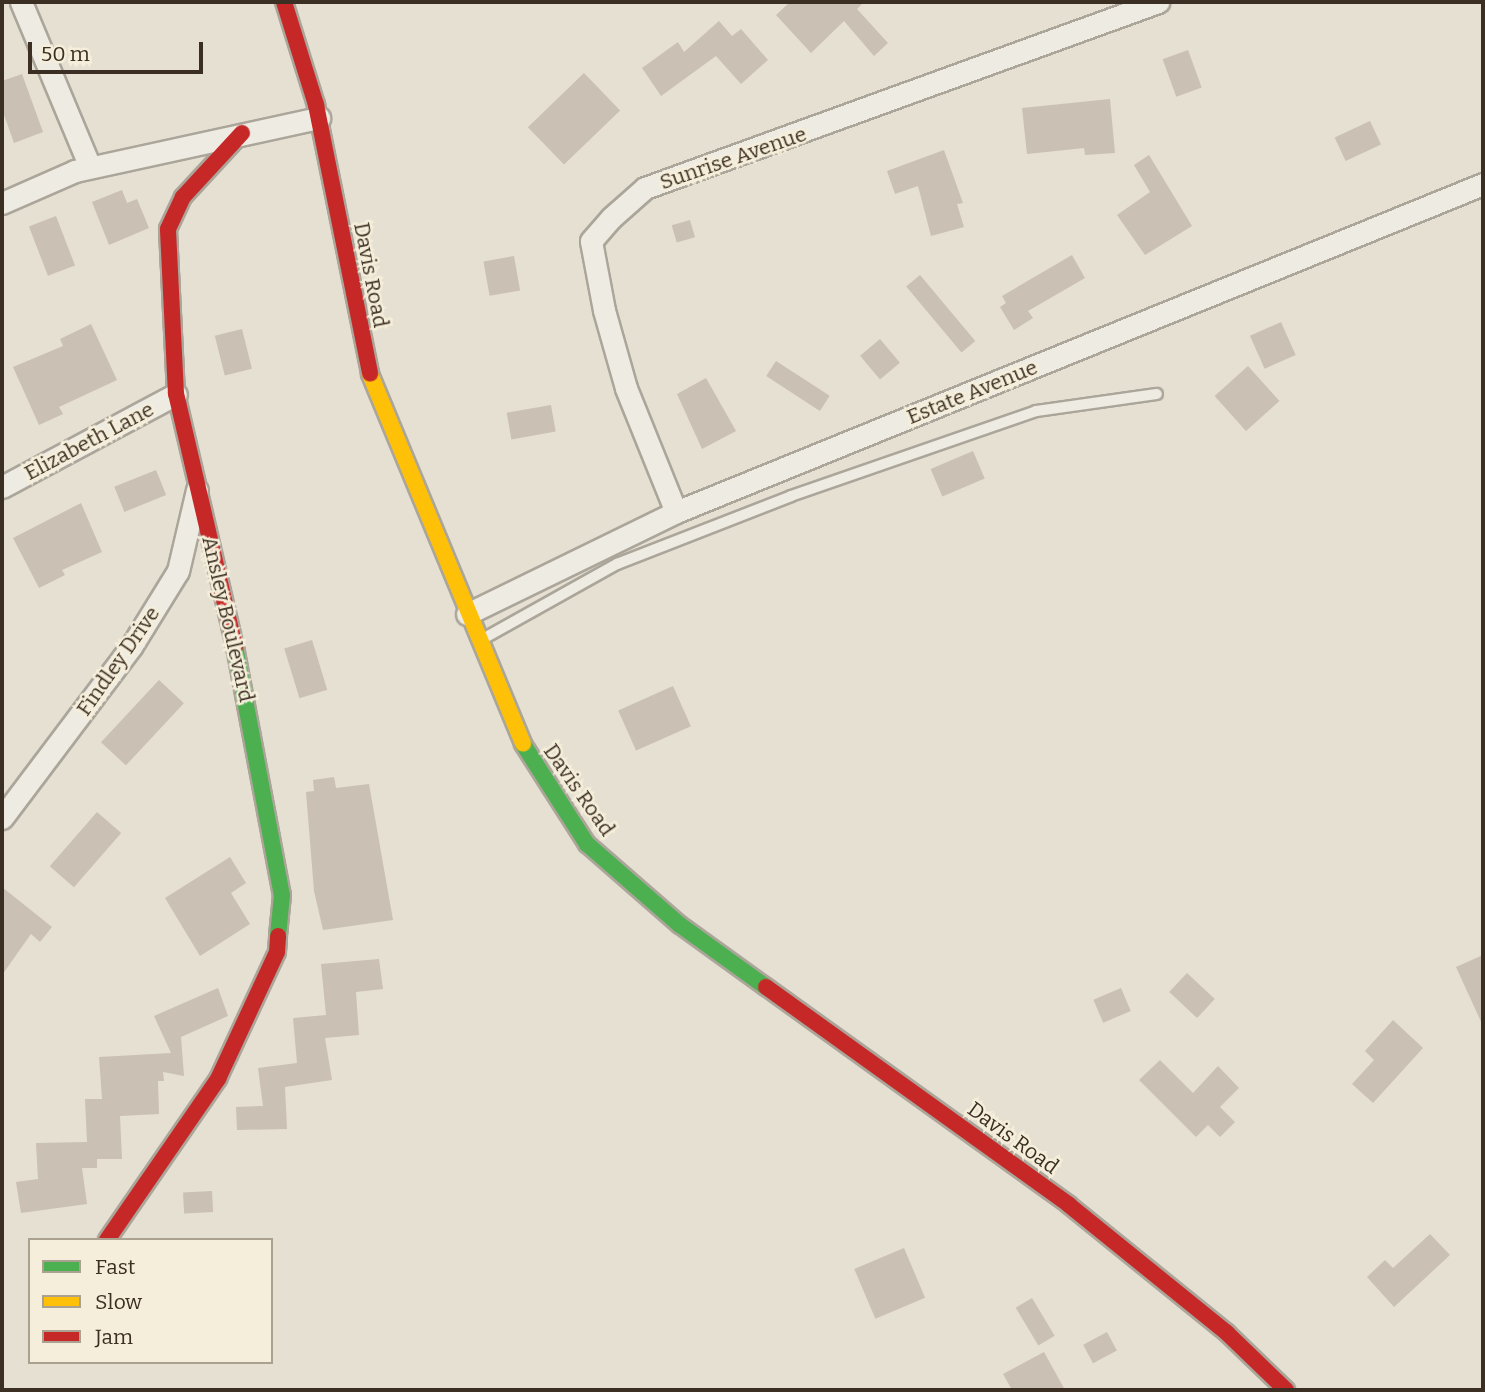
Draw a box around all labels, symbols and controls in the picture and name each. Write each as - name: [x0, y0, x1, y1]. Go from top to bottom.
- scale bar: [32, 28, 206, 72]
- text: 50 m: [41, 41, 90, 67]
- street label: Sunrise Avenue: [656, 121, 810, 195]
- street label: Davis Road: [348, 220, 394, 330]
- street label: Estate Avenue: [903, 354, 1041, 430]
- street label: Elizabeth Lane: [20, 396, 158, 486]
- street label: Ansley Boulevard: [197, 534, 259, 704]
- street label: Findley Drive: [71, 602, 165, 720]
- street label: Davis Road: [538, 739, 620, 841]
- street label: Davis Road: [963, 1097, 1063, 1179]
- legend: [28, 1238, 273, 1364]
- text: Fast: [95, 1254, 135, 1280]
- text: Slow: [95, 1289, 142, 1315]
- text: Jam: [95, 1324, 133, 1350]

